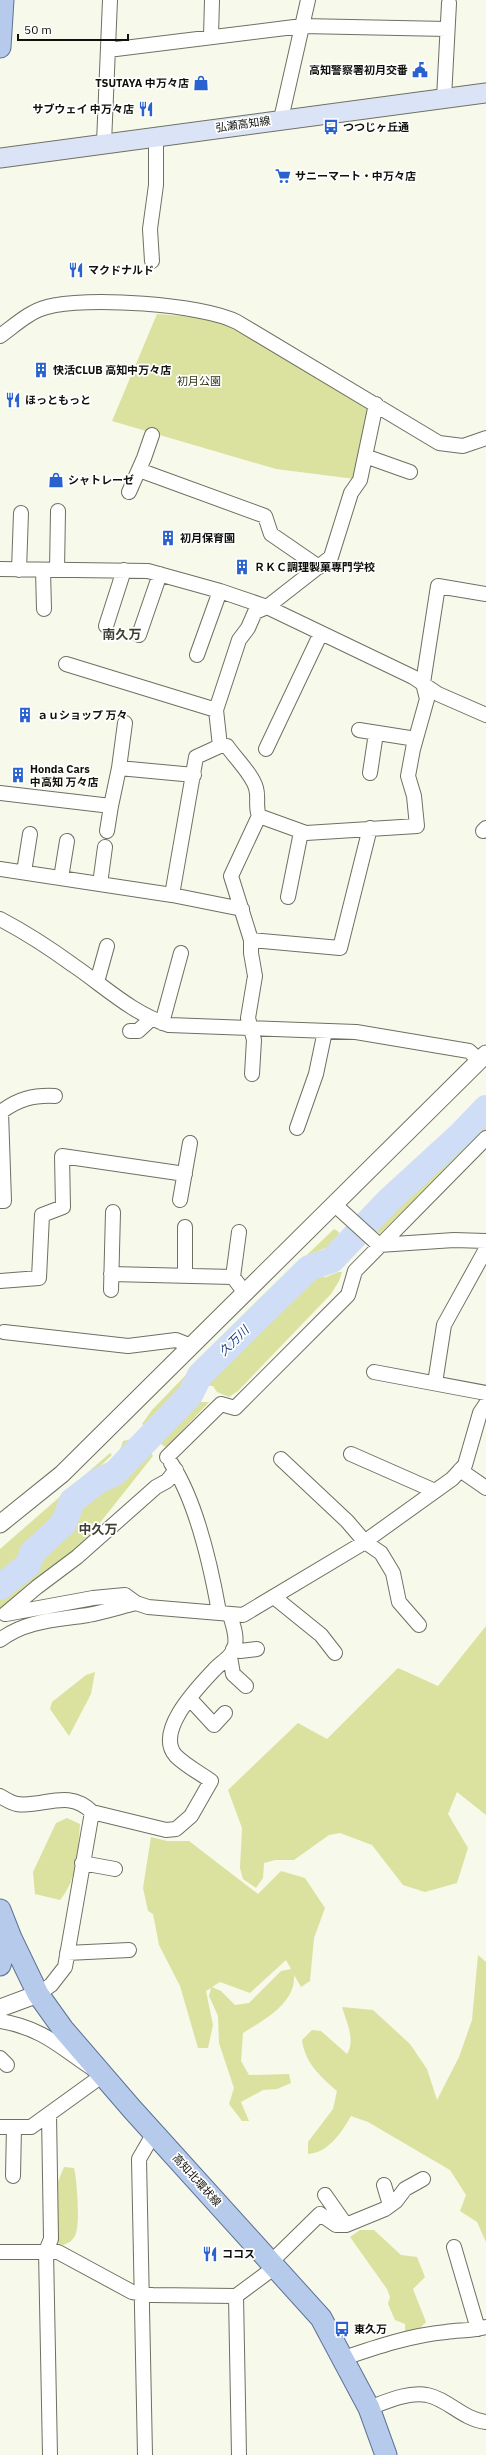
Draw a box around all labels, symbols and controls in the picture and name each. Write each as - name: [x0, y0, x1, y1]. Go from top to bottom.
- scale bar: [18, 16, 128, 42]
- text: 50 m: [24, 22, 52, 37]
- public building icon: 高知警察署初月交番: [411, 61, 429, 79]
- place label: 高知警察署初月交番: [309, 63, 408, 77]
- shop icon: TSUTAYA 中万々店: [192, 74, 210, 92]
- place label: TSUTAYA 中万々店: [95, 76, 189, 90]
- restaurant icon: サブウェイ 中万々店: [137, 100, 155, 118]
- place label: サブウェイ 中万々店: [32, 102, 134, 116]
- street label: 弘瀬高知線: [215, 113, 271, 135]
- bus stop icon: つつじヶ丘通: [322, 118, 340, 136]
- place label: つつじヶ丘通: [343, 120, 409, 134]
- supermarket icon: サニーマート・中万々店: [274, 167, 292, 185]
- place label: サニーマート・中万々店: [295, 169, 416, 183]
- restaurant icon: マクドナルド: [67, 261, 85, 279]
- place label: マクドナルド: [88, 263, 154, 277]
- building icon: 快活CLUB 高知中万々店: [32, 361, 50, 379]
- place label: 快活CLUB 高知中万々店: [53, 363, 171, 377]
- park label: 初月公園: [177, 374, 221, 388]
- restaurant icon: ほっともっと: [4, 391, 22, 409]
- place label: ほっともっと: [25, 393, 91, 407]
- shop icon: シャトレーゼ: [47, 471, 65, 489]
- place label: シャトレーゼ: [68, 473, 134, 487]
- building icon: 初月保育園: [159, 529, 177, 547]
- place label: 初月保育園: [180, 531, 235, 545]
- building icon: ＲＫＣ調理製菓専門学校: [233, 558, 251, 576]
- place label: ＲＫＣ調理製菓専門学校: [254, 560, 375, 574]
- district label: 南久万: [102, 626, 142, 643]
- building icon: ａｕショップ 万々: [16, 706, 34, 724]
- place label: ａｕショップ 万々: [37, 708, 128, 722]
- place label: Honda Cars 中高知 万々店: [30, 762, 99, 789]
- building icon: Honda Cars 中高知 万々店: [9, 766, 27, 784]
- water label: 久万川: [216, 1321, 253, 1359]
- district label: 中久万: [78, 1521, 118, 1538]
- street label: 高知北環状線: [170, 2151, 224, 2209]
- restaurant icon: ココス: [201, 2245, 219, 2263]
- place label: ココス: [222, 2247, 255, 2261]
- bus stop icon: 東久万: [333, 2320, 351, 2338]
- place label: 東久万: [354, 2322, 387, 2336]

